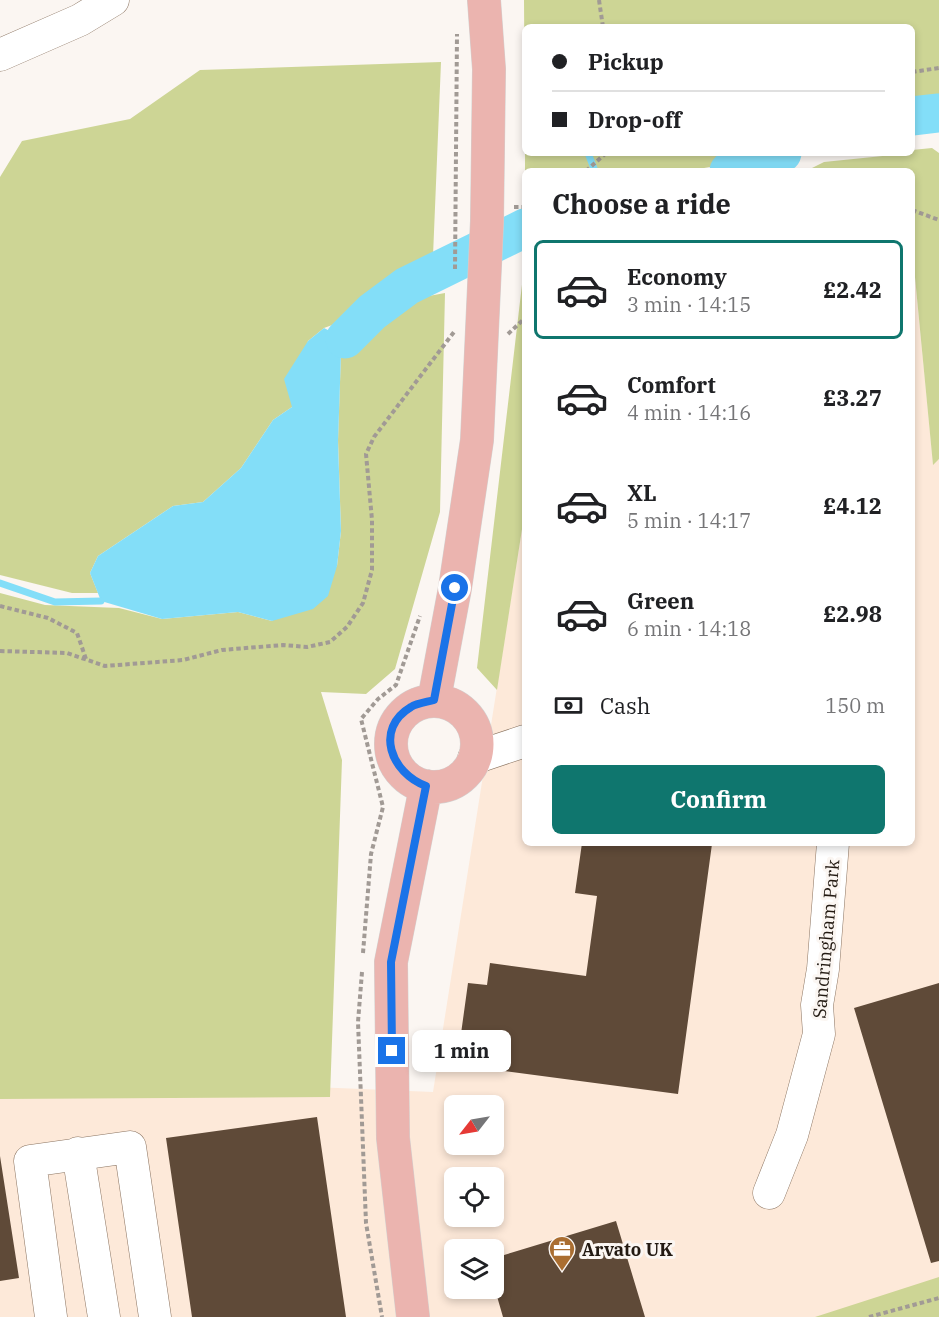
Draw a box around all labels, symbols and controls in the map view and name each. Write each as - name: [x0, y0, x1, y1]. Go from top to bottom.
- text: Pickup: [588, 47, 664, 76]
- text: Drop-off: [588, 105, 682, 134]
- text: Choose a ride: [552, 186, 731, 221]
- text: Economy: [627, 262, 727, 291]
- icon: car: [555, 263, 609, 317]
- text: £2.42: [823, 275, 882, 304]
- text: 3 min · 14:15: [627, 291, 751, 318]
- text: Comfort: [627, 370, 716, 399]
- icon: car: [555, 371, 609, 425]
- text: £3.27: [823, 383, 882, 412]
- text: 4 min · 14:16: [627, 399, 751, 426]
- text: XL: [627, 478, 657, 507]
- icon: car: [555, 479, 609, 533]
- text: £4.12: [823, 491, 882, 520]
- text: 5 min · 14:17: [627, 507, 751, 534]
- route start: [441, 574, 468, 601]
- text: Green: [627, 586, 694, 615]
- icon: car: [555, 587, 609, 641]
- text: £2.98: [823, 599, 882, 628]
- text: 6 min · 14:18: [627, 615, 751, 642]
- icon: cash: [552, 689, 585, 722]
- text: Cash: [600, 691, 651, 720]
- text: 150 m: [825, 692, 885, 719]
- button: Confirm: [552, 765, 885, 834]
- street label: Sandringham Park: [808, 858, 844, 1019]
- callout: 1 min: [413, 1030, 512, 1072]
- route end: [378, 1037, 405, 1064]
- text: 1 min: [434, 1037, 490, 1064]
- north arrow: [444, 1095, 504, 1155]
- map controls: [444, 1095, 504, 1299]
- button: locate: [444, 1167, 504, 1227]
- office icon: Arvato UK: [547, 1234, 577, 1272]
- place label: Arvato UK: [582, 1238, 673, 1261]
- button: layers: [444, 1239, 504, 1299]

